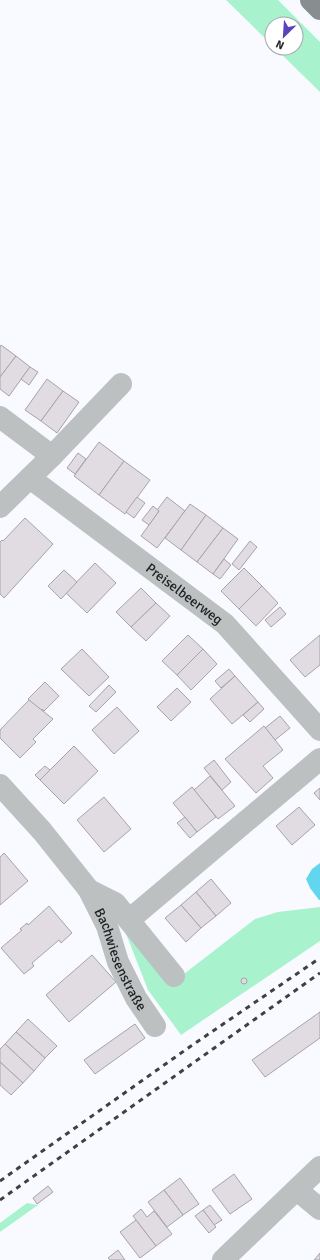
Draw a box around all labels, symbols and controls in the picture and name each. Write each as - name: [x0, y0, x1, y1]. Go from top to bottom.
- north arrow: [264, 16, 304, 56]
- text: N: [274, 37, 286, 52]
- street label: Preiselbeerweg: [143, 559, 226, 628]
- street label: Bachwiesenstraße: [91, 905, 151, 1014]

